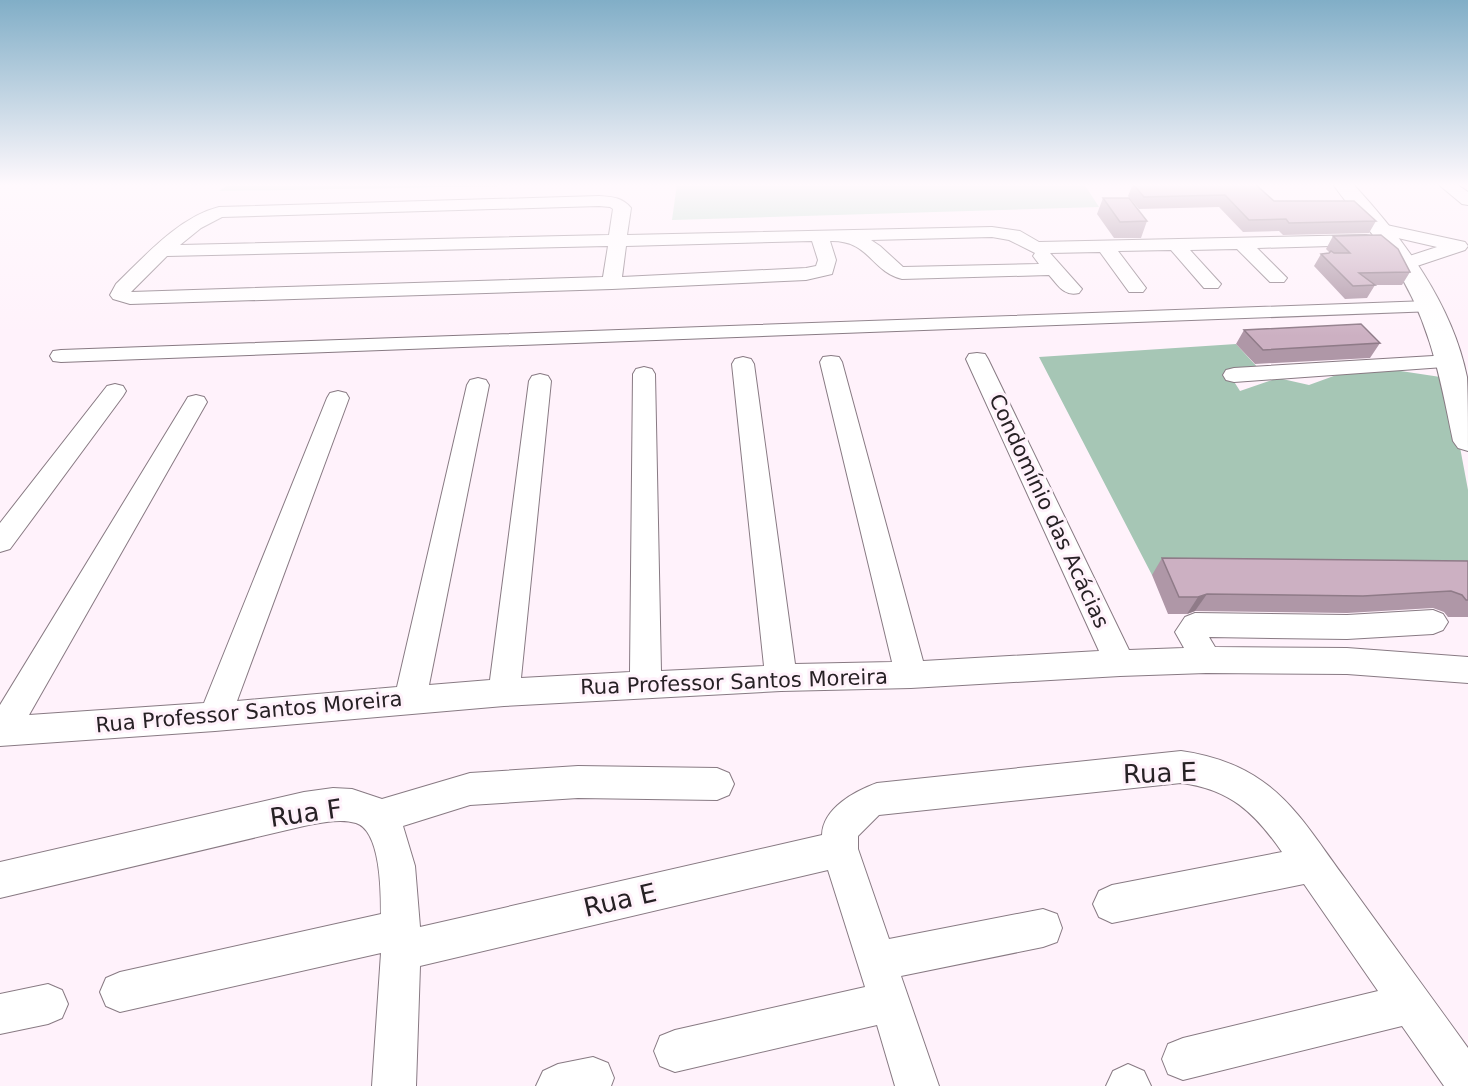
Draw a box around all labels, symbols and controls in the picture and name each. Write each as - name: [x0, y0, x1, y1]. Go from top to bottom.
- street label: Condomínio das Acácias: [984, 390, 1114, 632]
- street label: Rua Professor Santos Moreira: [580, 665, 888, 699]
- street label: Rua Professor Santos Moreira: [95, 687, 403, 737]
- street label: Rua E: [1122, 757, 1198, 789]
- street label: Rua F: [268, 793, 344, 833]
- street label: Rua E: [581, 877, 659, 923]

